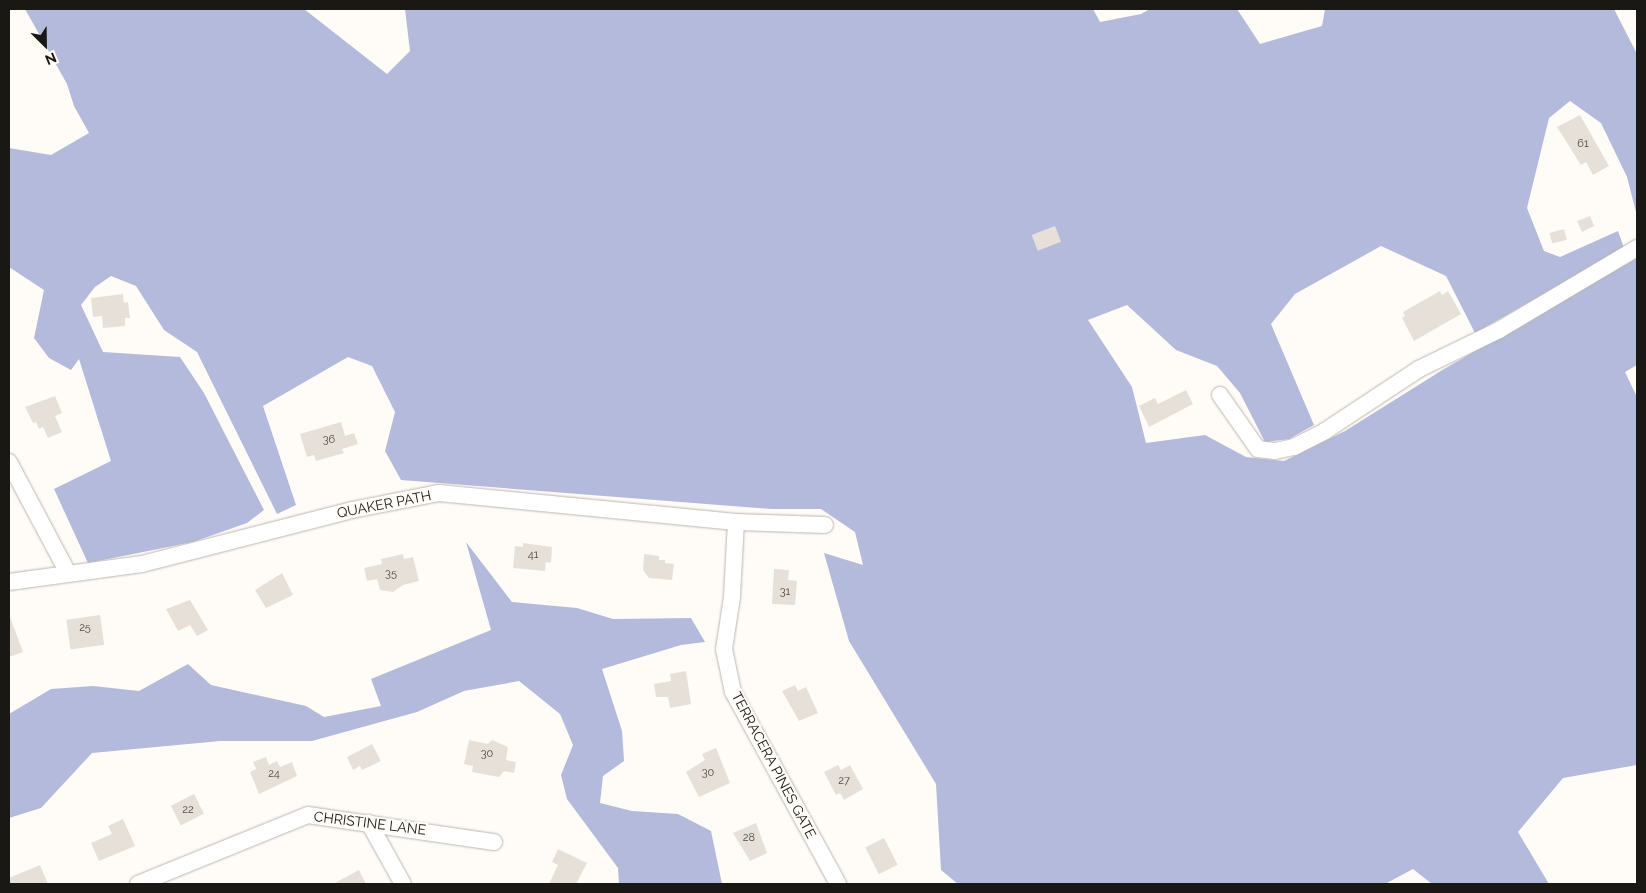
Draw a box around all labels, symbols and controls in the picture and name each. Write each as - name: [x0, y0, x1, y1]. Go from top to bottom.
- north arrow: [20, 20, 70, 70]
- text: N: [43, 49, 59, 68]
- house number: 61: [1577, 137, 1589, 151]
- house number: 36: [323, 433, 335, 447]
- street label: QUAKER PATH: [335, 487, 433, 521]
- house number: 41: [528, 548, 538, 562]
- house number: 35: [385, 567, 397, 581]
- house number: 31: [780, 585, 790, 599]
- house number: 25: [79, 621, 91, 635]
- street label: TERRACERA PINES GATE: [728, 689, 820, 841]
- house number: 30: [481, 747, 493, 761]
- house number: 30: [702, 766, 714, 780]
- house number: 24: [268, 767, 280, 781]
- house number: 27: [838, 774, 850, 788]
- house number: 22: [182, 803, 194, 817]
- street label: CHRISTINE LANE: [313, 808, 427, 838]
- house number: 28: [743, 831, 755, 845]

